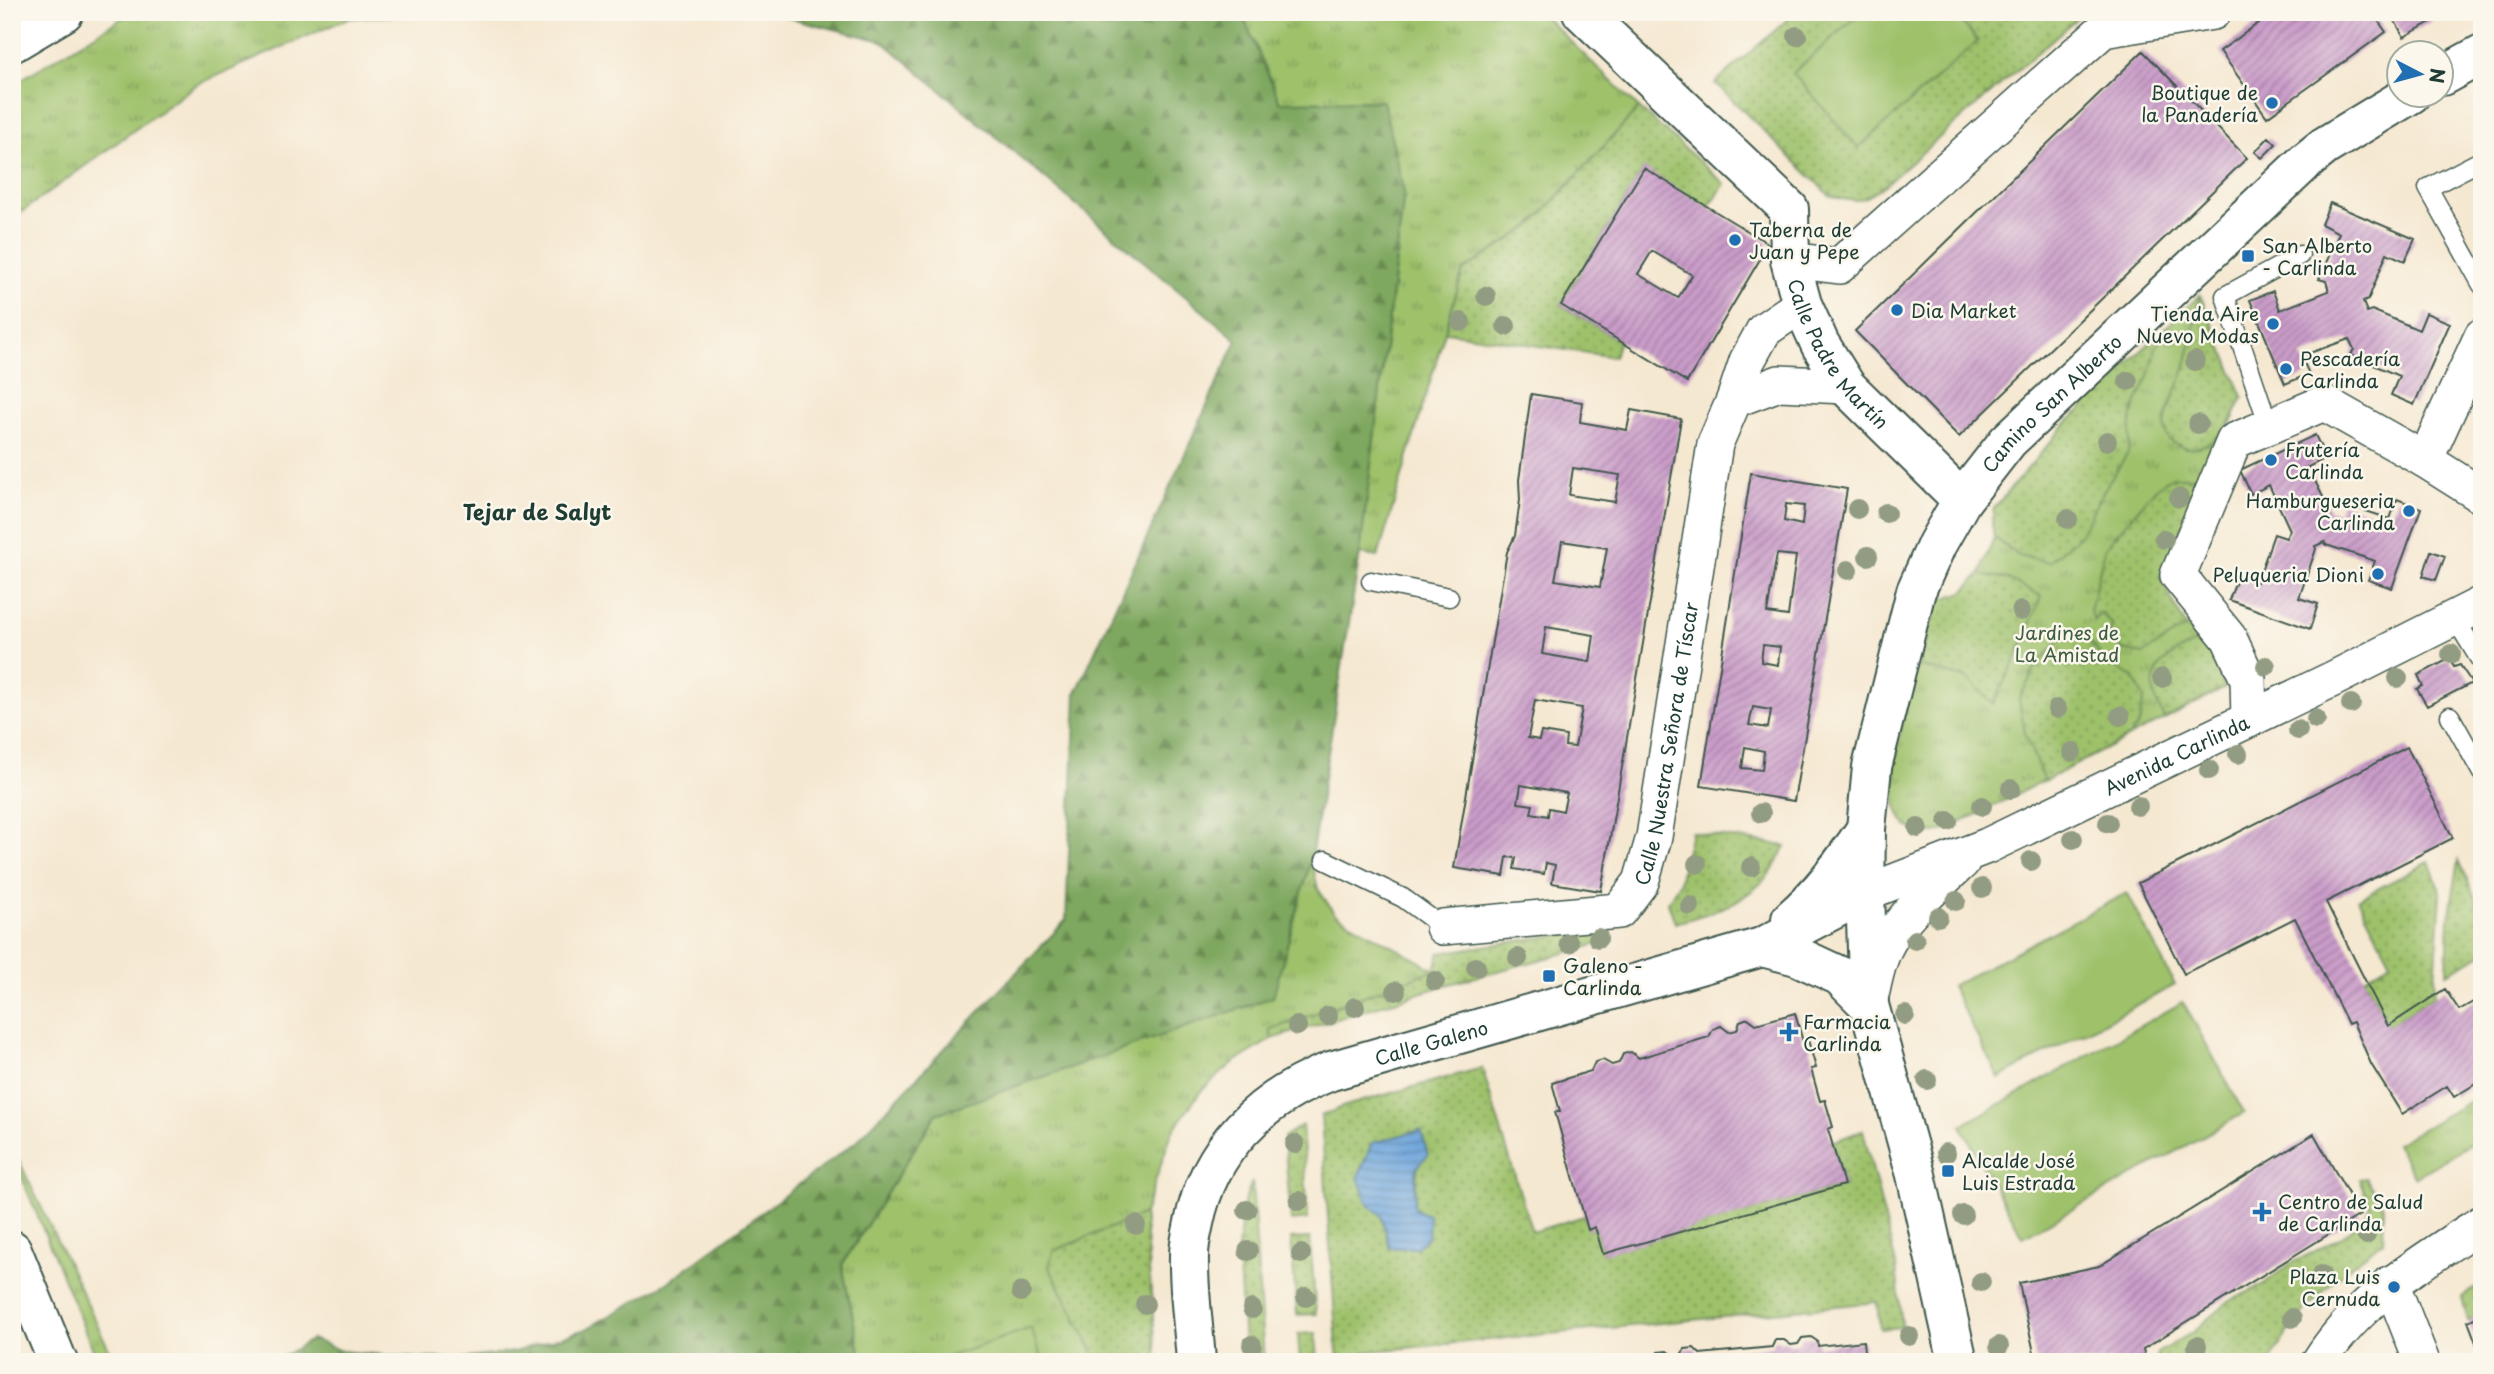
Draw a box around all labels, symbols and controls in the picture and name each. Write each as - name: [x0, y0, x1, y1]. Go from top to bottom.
- north arrow: [2386, 38, 2456, 108]
- text: N: [2423, 67, 2453, 85]
- place label: Boutique de la Panadería: [2141, 78, 2258, 128]
- marker: Boutique de la Panadería: [2264, 95, 2280, 111]
- place label: Taberna de Juan y Pepe: [1749, 215, 1860, 265]
- place label: San Alberto - Carlinda: [2262, 231, 2372, 281]
- marker: Taberna de Juan y Pepe: [1727, 232, 1743, 248]
- marker: San Alberto - Carlinda: [2240, 248, 2256, 264]
- street label: Calle Padre Martín: [1782, 276, 1895, 435]
- place label: Dia Market: [1911, 296, 2017, 324]
- place label: Tienda Aire Nuevo Modas: [2136, 299, 2259, 349]
- marker: Dia Market: [1889, 302, 1905, 318]
- marker: Tienda Aire Nuevo Modas: [2265, 316, 2281, 332]
- street label: Camino San Alberto: [1975, 328, 2128, 478]
- place label: Pescadería Carlinda: [2300, 344, 2400, 394]
- marker: Pescadería Carlinda: [2278, 361, 2294, 377]
- place label: Frutería Carlinda: [2285, 435, 2364, 485]
- marker: Frutería Carlinda: [2263, 452, 2279, 468]
- place label: Hamburgueseria Carlinda: [2246, 486, 2395, 536]
- district label: Tejar de Salyt: [463, 495, 611, 527]
- marker: Hamburgueseria Carlinda: [2401, 503, 2417, 519]
- place label: Peluqueria Dioni: [2213, 560, 2364, 588]
- marker: Peluqueria Dioni: [2370, 566, 2386, 582]
- street label: Calle Nuestra Señora de Tíscar: [1627, 600, 1704, 888]
- park label: Jardines de La Amistad: [2015, 618, 2119, 668]
- street label: Avenida Carlinda: [2099, 708, 2254, 802]
- place label: Galeno - Carlinda: [1563, 951, 1643, 1001]
- marker: Galeno - Carlinda: [1541, 968, 1557, 984]
- place label: Farmacia Carlinda: [1803, 1007, 1891, 1057]
- street label: Calle Galeno: [1371, 1013, 1491, 1072]
- marker: Farmacia Carlinda: [1781, 1024, 1797, 1040]
- place label: Alcalde José Luis Estrada: [1962, 1146, 2075, 1196]
- marker: Alcalde José Luis Estrada: [1940, 1163, 1956, 1179]
- place label: Centro de Salud de Carlinda: [2278, 1187, 2423, 1237]
- marker: Centro de Salud de Carlinda: [2252, 1202, 2272, 1222]
- place label: Plaza Luis Cernuda: [2289, 1262, 2380, 1312]
- marker: Plaza Luis Cernuda: [2386, 1279, 2402, 1295]

